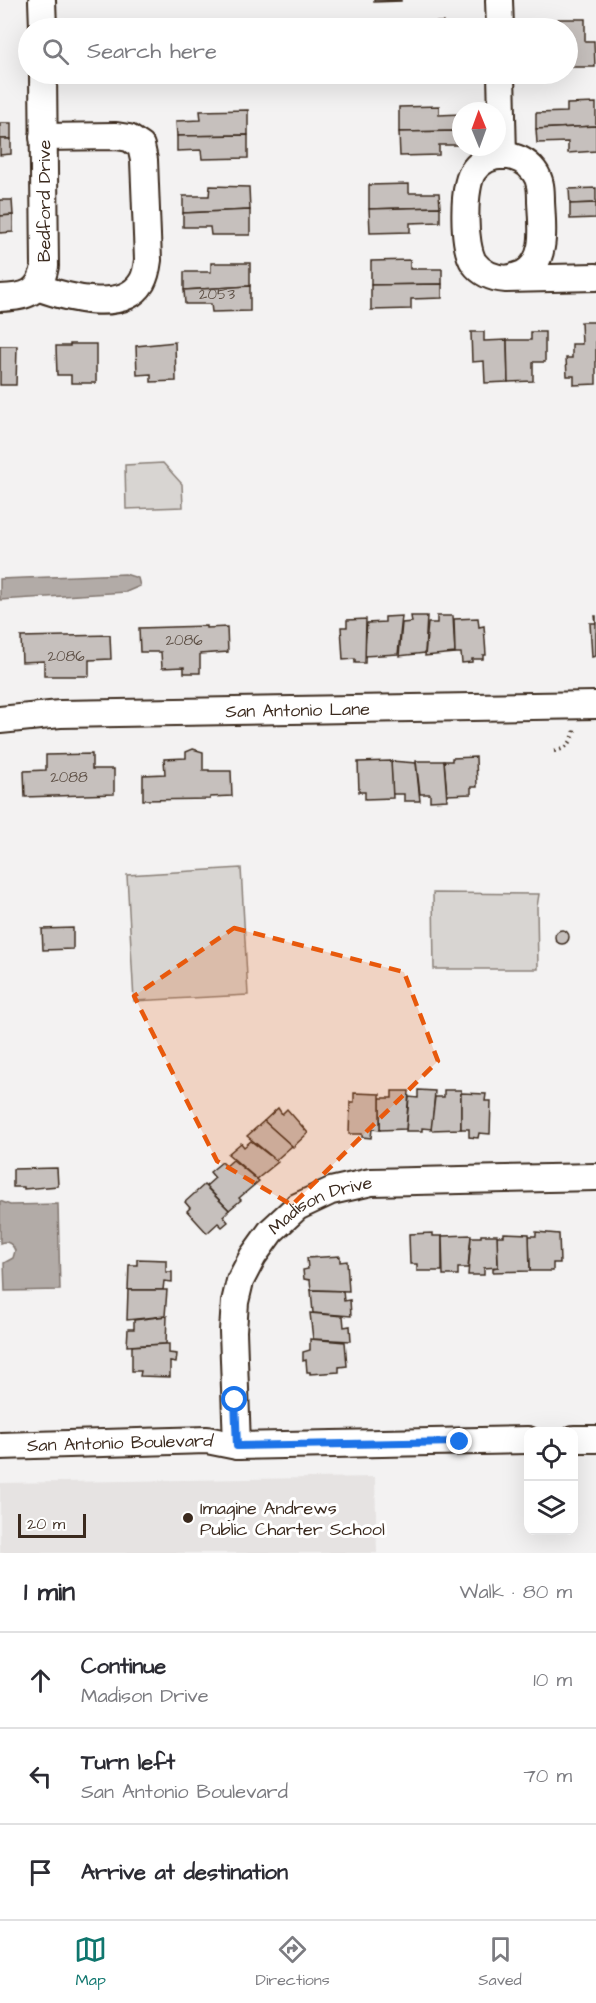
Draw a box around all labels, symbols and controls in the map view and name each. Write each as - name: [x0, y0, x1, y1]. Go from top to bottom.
- search box: [18, 18, 578, 84]
- icon: search: [39, 35, 72, 68]
- text: Search here: [87, 36, 217, 67]
- north arrow: [452, 102, 506, 156]
- street label: Bedford Drive: [32, 140, 57, 262]
- house number: 2053: [199, 284, 236, 305]
- house number: 2086: [165, 630, 203, 651]
- house number: 2086: [47, 646, 85, 667]
- street label: San Antonio Lane: [225, 697, 370, 724]
- house number: 2088: [50, 767, 88, 788]
- street label: Madison Drive: [263, 1170, 375, 1241]
- route start: [221, 1386, 247, 1412]
- map controls: [524, 1427, 578, 1535]
- button: locate: [524, 1427, 578, 1481]
- street label: San Antonio Boulevard: [26, 1428, 215, 1458]
- route end: [446, 1428, 472, 1454]
- button: layers: [524, 1481, 578, 1535]
- place label: Imagine Andrews Public Charter School: [200, 1496, 385, 1542]
- scale bar: [18, 1511, 86, 1538]
- marker: Imagine Andrews Public Charter School: [181, 1511, 195, 1525]
- text: 20 m: [27, 1513, 65, 1535]
- text: 1 min: [24, 1574, 75, 1610]
- text: Walk · 80 m: [460, 1578, 572, 1606]
- text: Continue: [81, 1651, 166, 1682]
- icon: ahead: [24, 1664, 57, 1697]
- text: 10 m: [533, 1666, 572, 1694]
- text: Madison Drive: [81, 1682, 209, 1710]
- text: Turn left: [81, 1747, 175, 1778]
- icon: left: [24, 1760, 57, 1793]
- text: 70 m: [524, 1762, 572, 1790]
- text: San Antonio Boulevard: [81, 1778, 288, 1806]
- icon: arrive: [24, 1856, 57, 1889]
- text: Arrive at destination: [81, 1857, 288, 1888]
- tab: Map: [74, 1933, 107, 1991]
- tab: Directions: [256, 1933, 330, 1991]
- tab: Saved: [478, 1933, 522, 1991]

